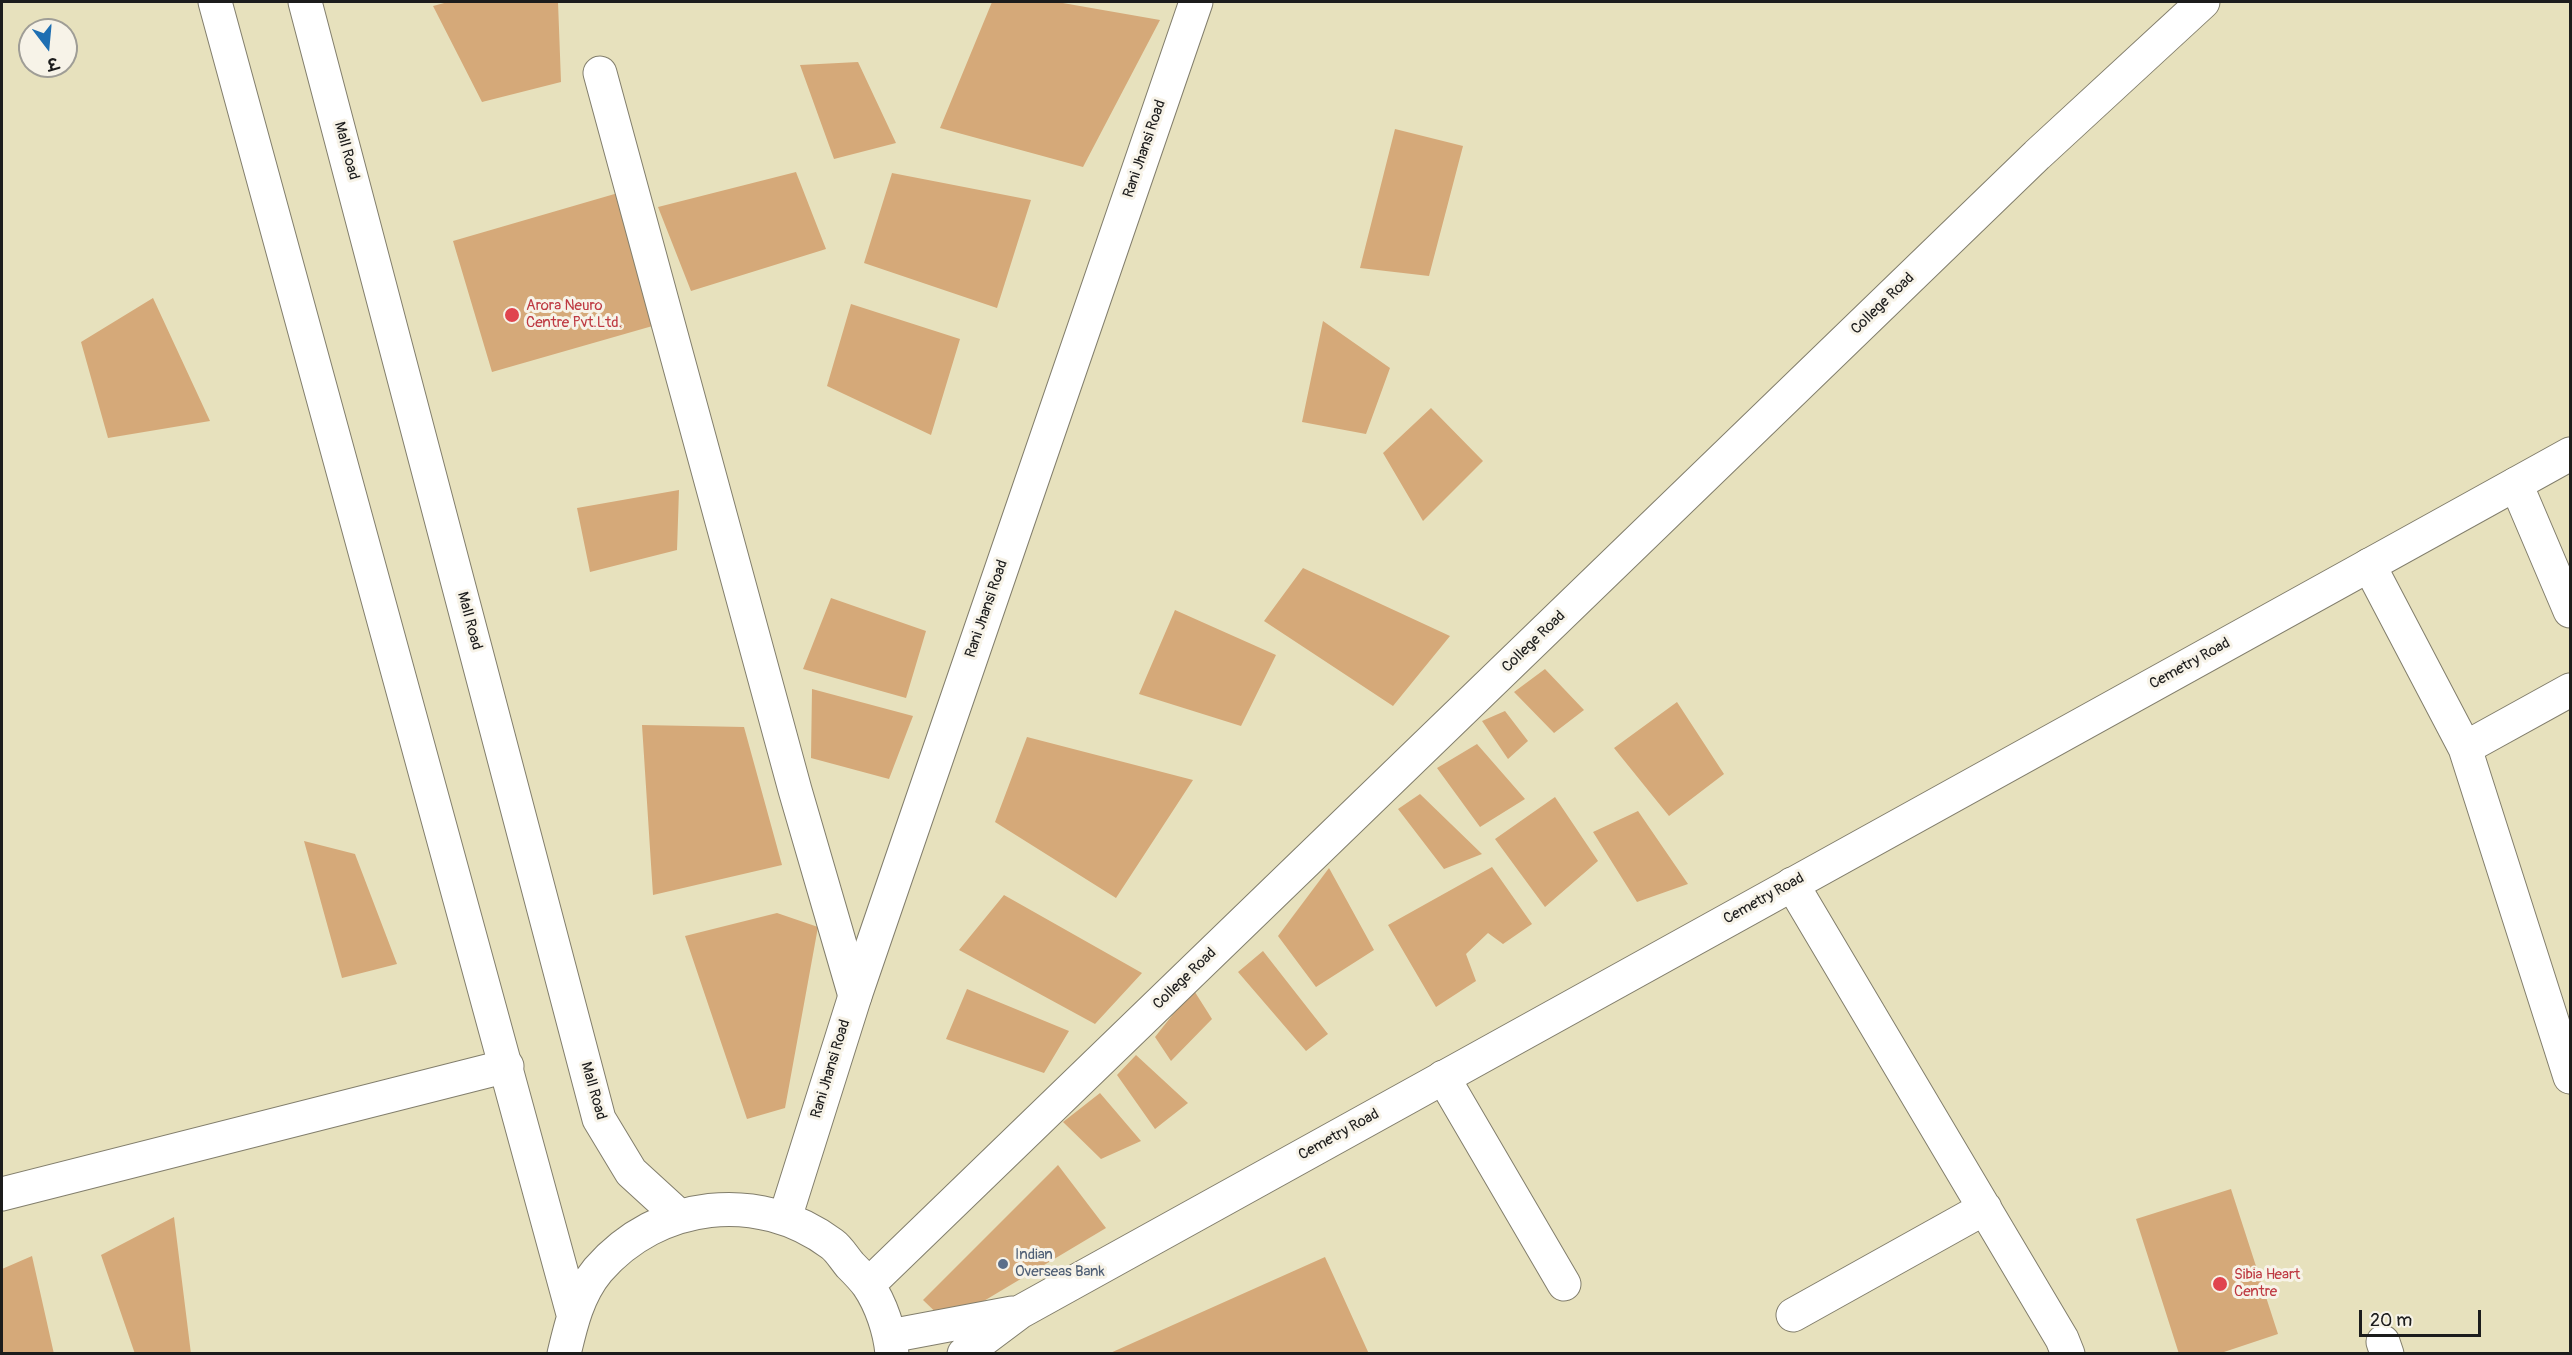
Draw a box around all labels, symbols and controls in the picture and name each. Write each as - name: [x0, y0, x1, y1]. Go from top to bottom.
- north arrow: [18, 18, 78, 78]
- text: उ: [45, 52, 60, 74]
- street label: Rani Jhansi Road: [1120, 98, 1170, 200]
- street label: Mall Road: [330, 120, 362, 182]
- street label: College Road: [1848, 269, 1918, 339]
- place label: Arora Neuro Centre Pvt.Ltd.: [526, 297, 622, 332]
- marker: Arora Neuro Centre Pvt.Ltd.: [503, 306, 521, 324]
- street label: Rani Jhansi Road: [962, 558, 1012, 660]
- street label: Mall Road: [453, 590, 485, 652]
- street label: College Road: [1499, 607, 1569, 677]
- street label: Cemetry Road: [2147, 634, 2233, 694]
- street label: Cemetry Road: [1721, 869, 1807, 929]
- street label: College Road: [1150, 944, 1220, 1014]
- street label: Rani Jhansi Road: [807, 1017, 855, 1121]
- street label: Mall Road: [576, 1060, 610, 1122]
- street label: Cemetry Road: [1296, 1105, 1382, 1165]
- place label: Indian Overseas Bank: [1015, 1246, 1105, 1281]
- marker: Indian Overseas Bank: [996, 1257, 1010, 1271]
- place label: Sibia Heart Centre: [2234, 1266, 2300, 1301]
- marker: Sibia Heart Centre: [2211, 1275, 2229, 1293]
- scale bar: [2362, 1298, 2484, 1336]
- text: 20 m: [2370, 1309, 2412, 1332]

